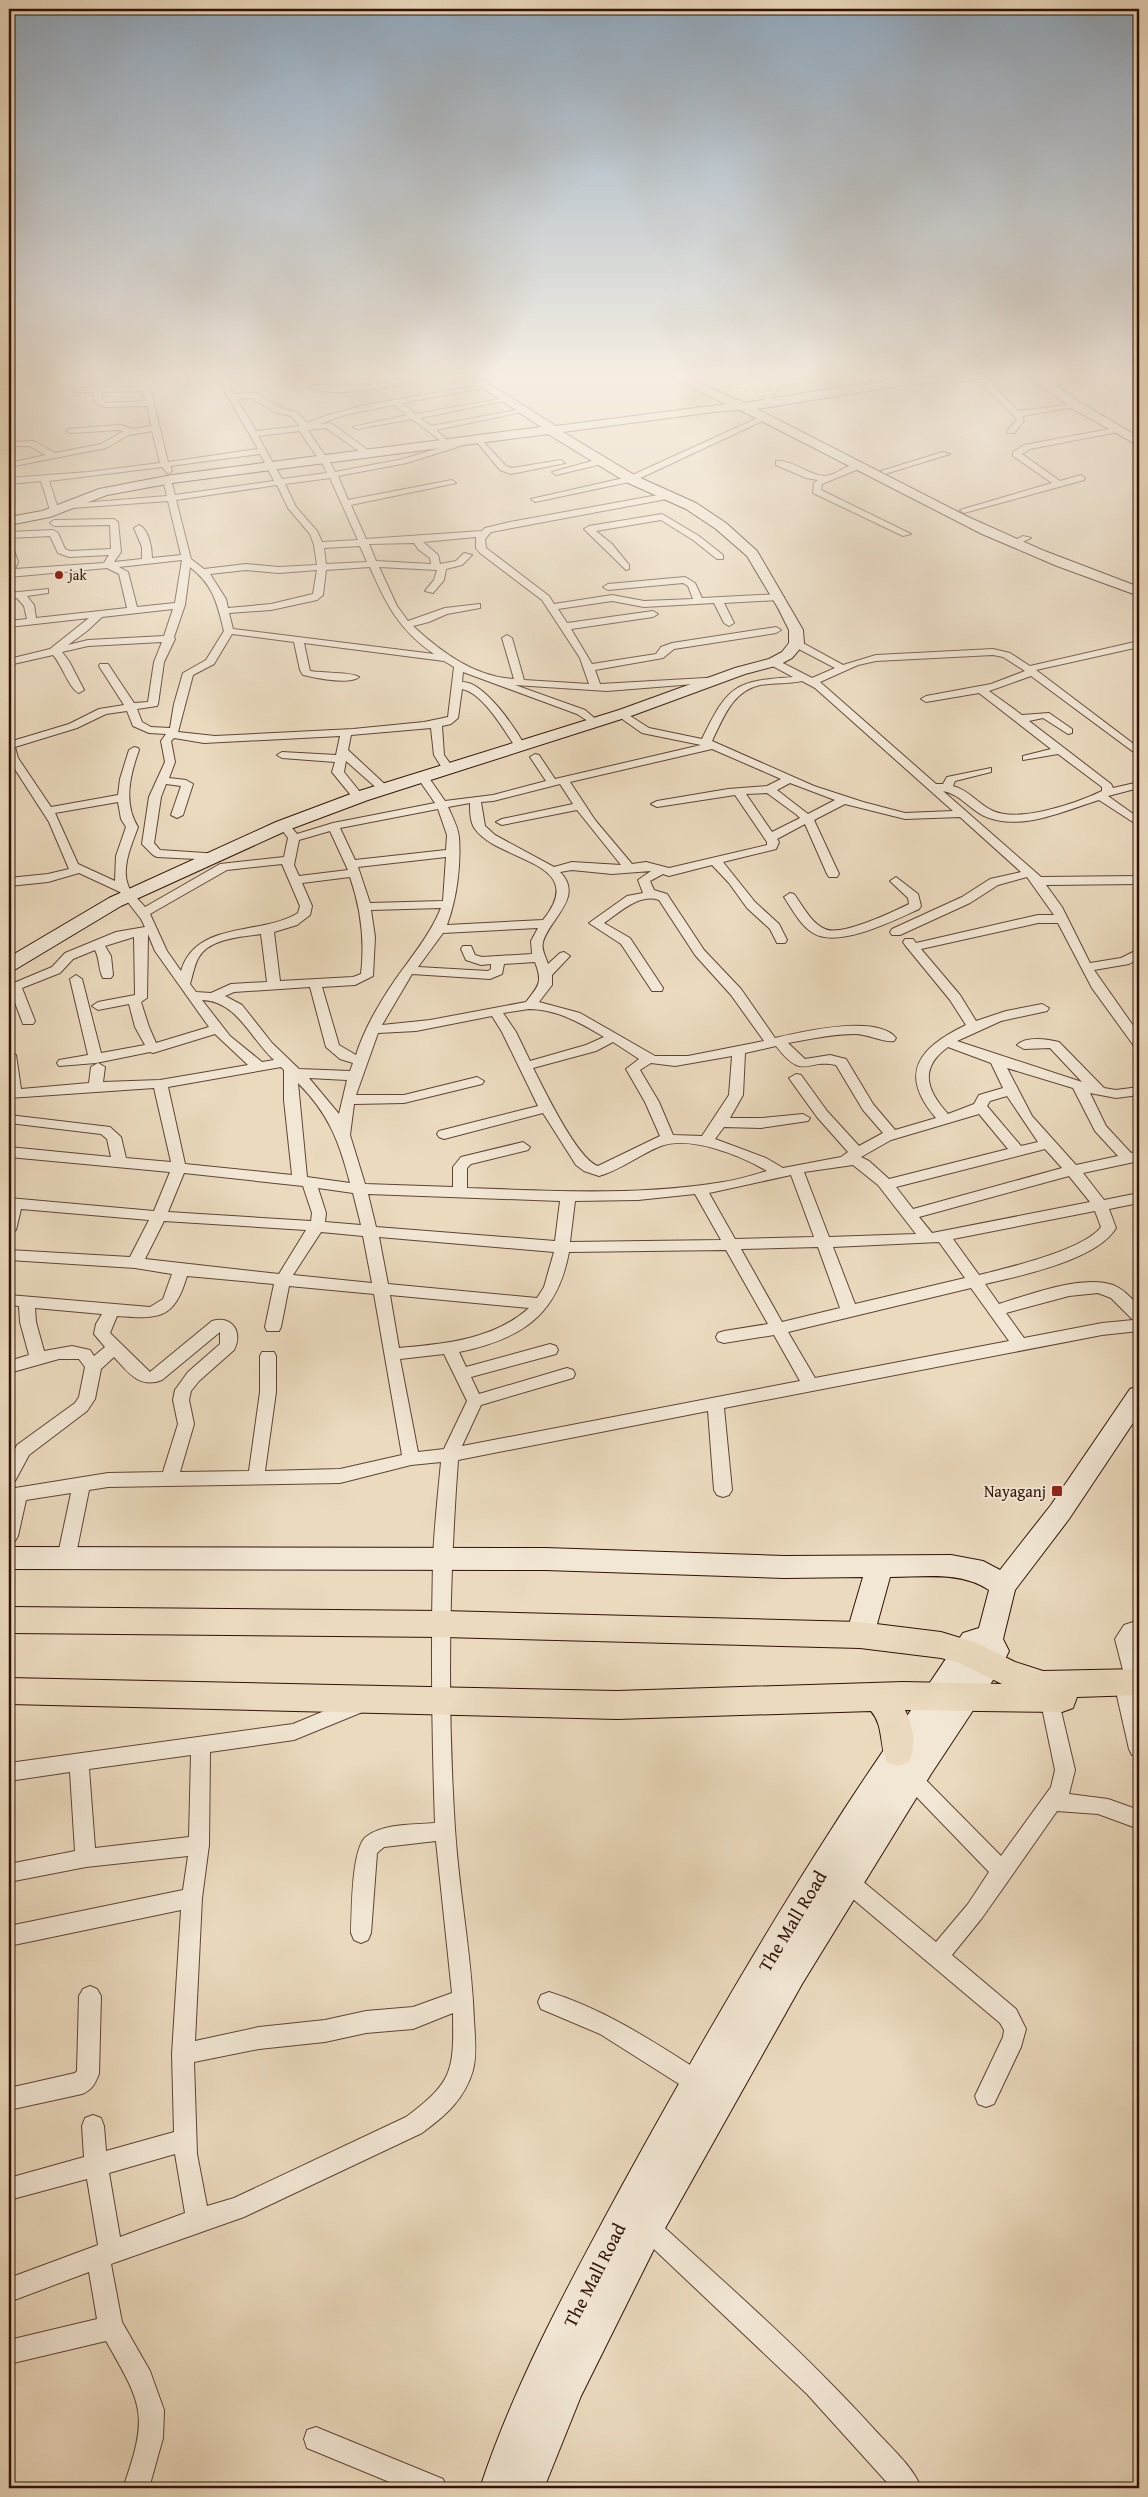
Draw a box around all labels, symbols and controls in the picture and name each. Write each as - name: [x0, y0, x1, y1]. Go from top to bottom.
- place label: jak: [67, 565, 87, 585]
- marker: jak: [53, 569, 65, 581]
- place label: Nayaganj: [984, 1479, 1046, 1503]
- marker: Nayaganj: [1050, 1484, 1064, 1498]
- street label: The Mall Road: [751, 1864, 834, 1977]
- street label: The Mall Road: [556, 2217, 633, 2332]

